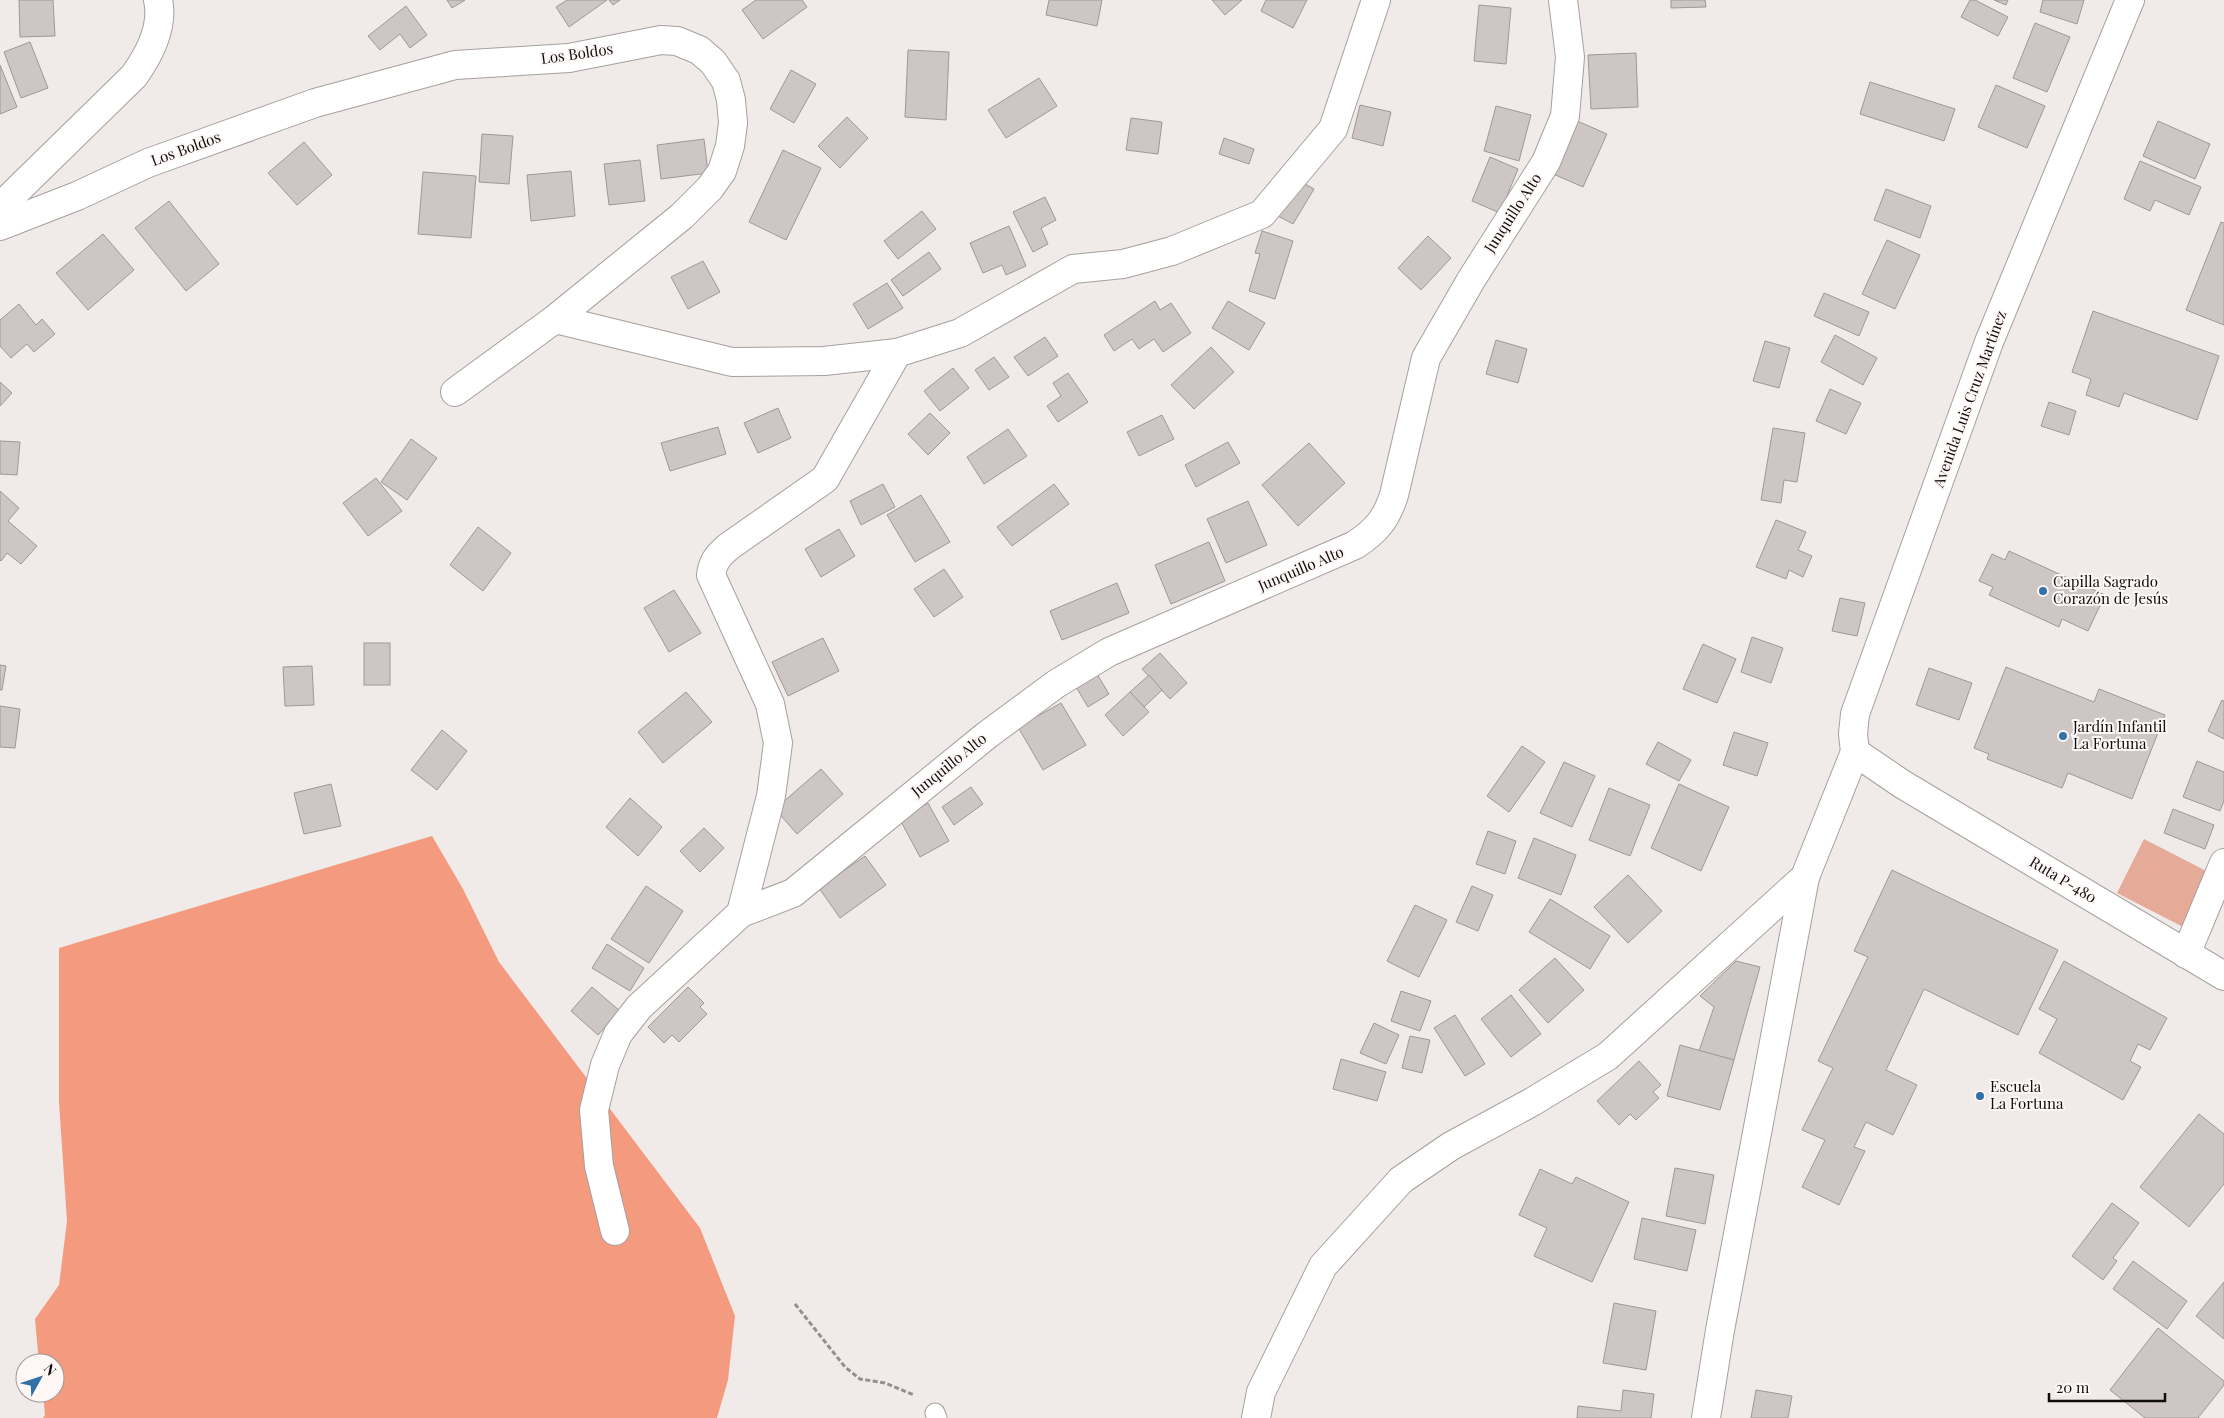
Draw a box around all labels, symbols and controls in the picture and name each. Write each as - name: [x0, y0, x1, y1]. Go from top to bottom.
- street label: Los Boldos: [539, 38, 614, 68]
- street label: Los Boldos: [148, 126, 223, 170]
- street label: Junquillo Alto: [1478, 169, 1545, 257]
- street label: Avenida Luis Cruz Martínez: [1927, 307, 2010, 491]
- street label: Junquillo Alto: [1254, 541, 1346, 595]
- place label: Capilla Sagrado Corazón de Jesús: [2053, 571, 2168, 608]
- marker: Capilla Sagrado Corazón de Jesús: [2037, 585, 2049, 597]
- place label: Jardín Infantil La Fortuna: [2072, 716, 2167, 753]
- street label: Junquillo Alto: [906, 728, 990, 801]
- marker: Jardín Infantil La Fortuna: [2057, 730, 2069, 742]
- street label: Ruta P-480: [2026, 851, 2101, 907]
- place label: Escuela La Fortuna: [1990, 1076, 2064, 1113]
- marker: Escuela La Fortuna: [1974, 1090, 1986, 1102]
- north arrow: [15, 1353, 65, 1403]
- text: N: [40, 1359, 61, 1379]
- scale bar: [2049, 1370, 2165, 1402]
- text: 20 m: [2056, 1377, 2090, 1397]

